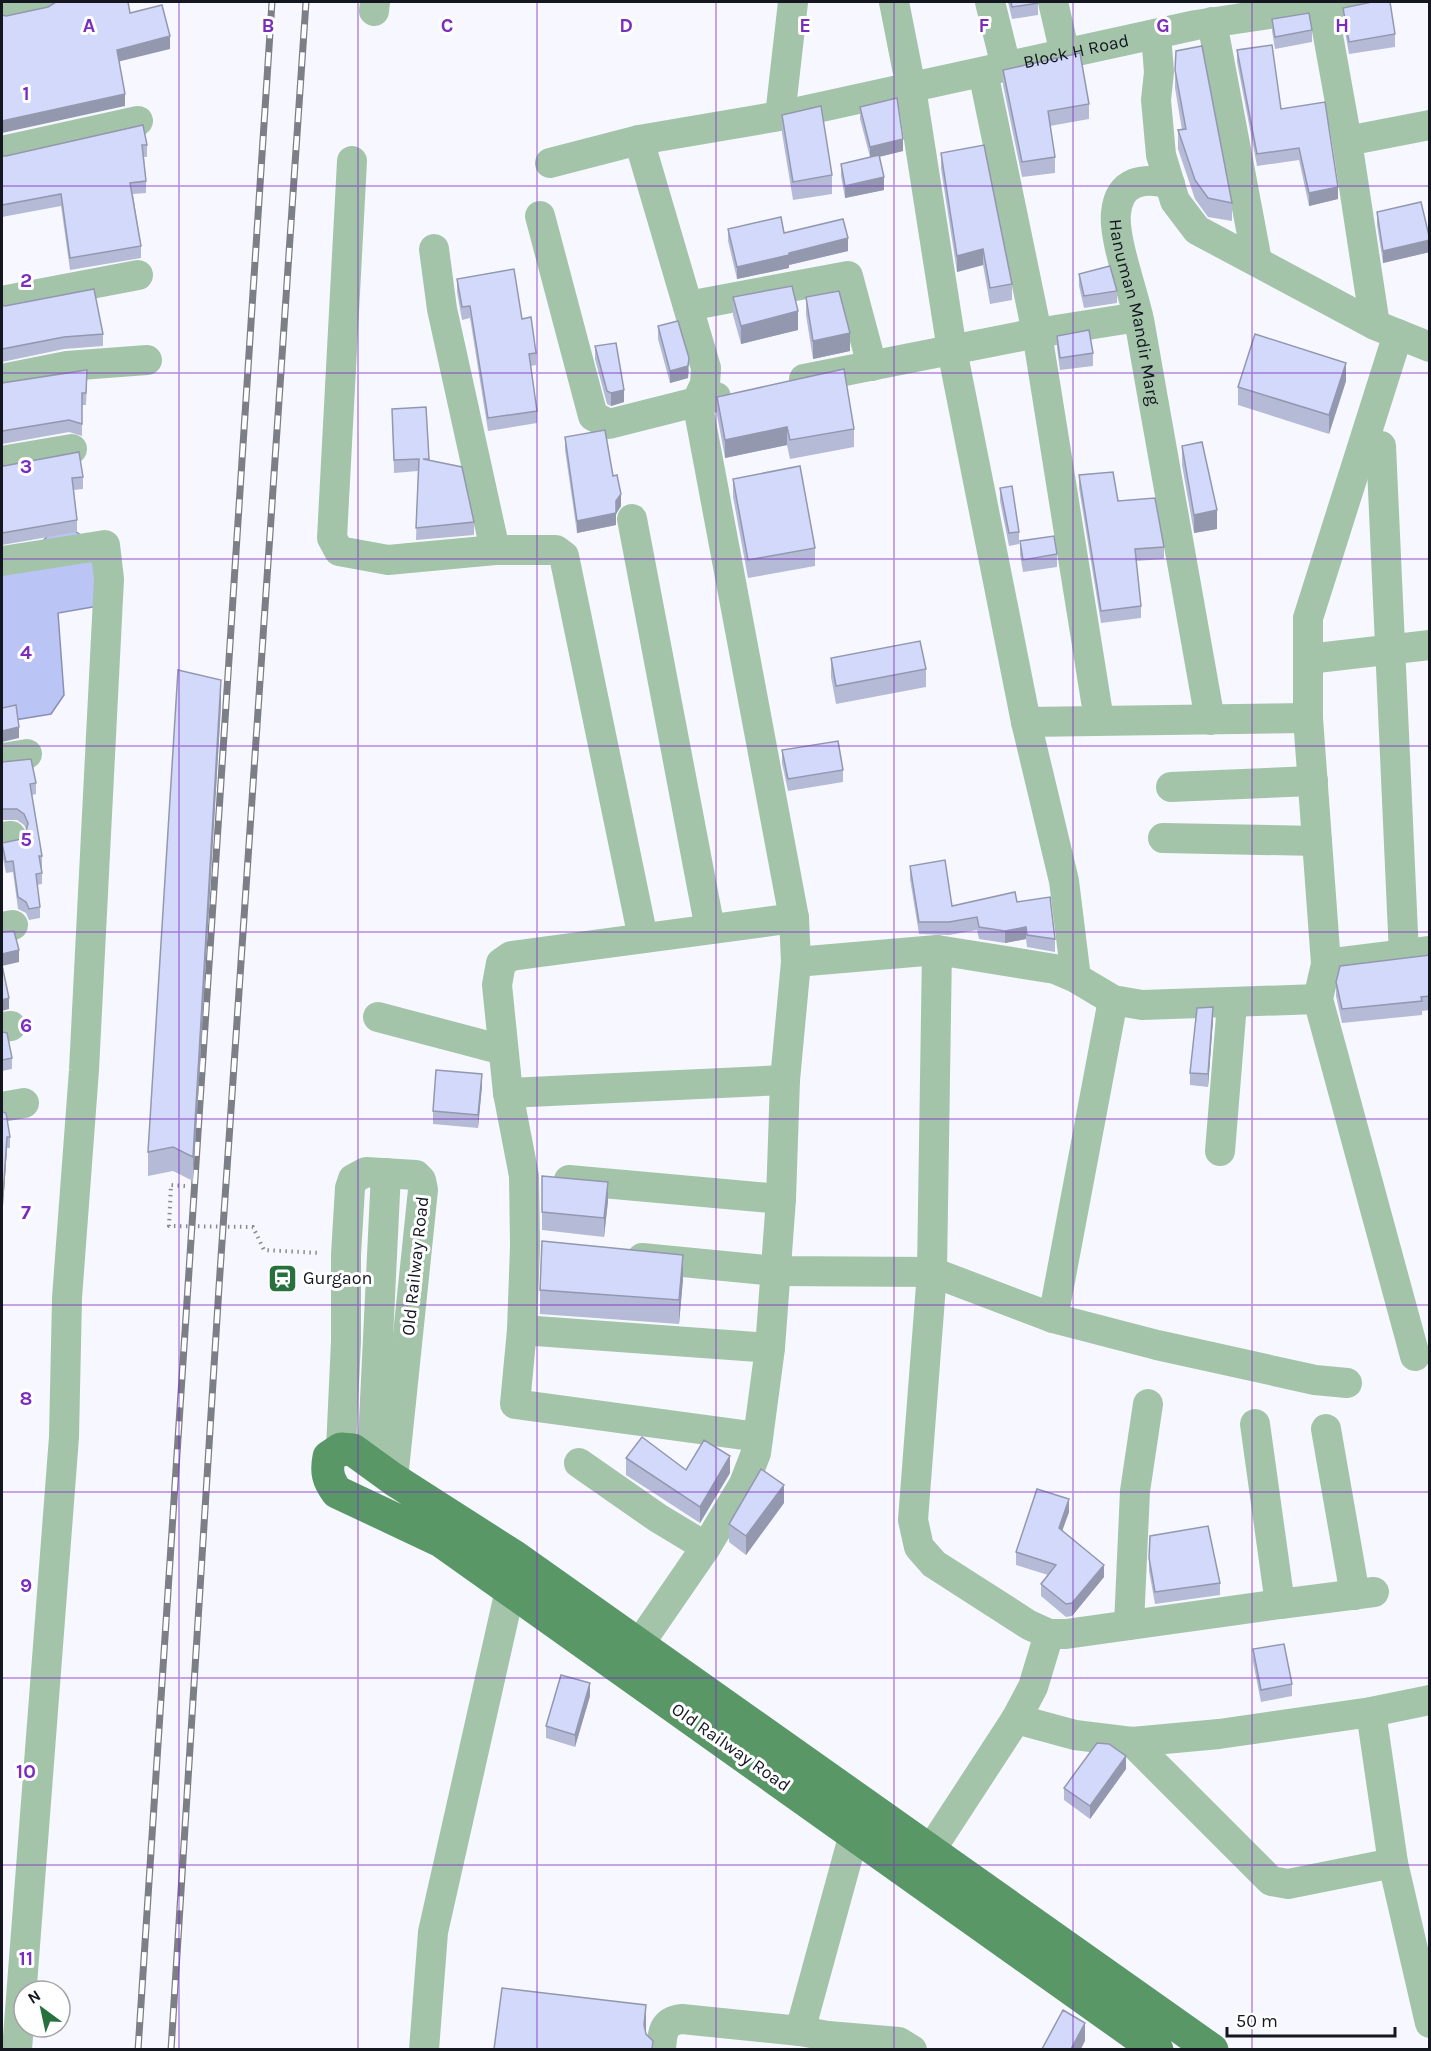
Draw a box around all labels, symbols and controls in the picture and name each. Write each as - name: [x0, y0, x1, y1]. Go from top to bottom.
- text: A: [83, 14, 96, 37]
- text: B: [262, 14, 274, 37]
- text: C: [441, 14, 453, 37]
- text: D: [619, 14, 633, 37]
- text: E: [799, 14, 811, 37]
- text: F: [979, 14, 990, 37]
- text: G: [1156, 14, 1170, 37]
- text: H: [1335, 14, 1349, 37]
- street label: Block H Road: [1021, 29, 1131, 73]
- text: 1: [22, 82, 30, 105]
- street label: Hanuman Mandir Marg: [1105, 218, 1165, 407]
- text: 2: [20, 269, 32, 292]
- text: 3: [20, 455, 32, 478]
- text: 4: [20, 641, 32, 664]
- text: 5: [20, 828, 32, 851]
- text: 6: [20, 1014, 32, 1037]
- street label: Old Railway Road: [397, 1195, 433, 1337]
- text: 7: [21, 1201, 31, 1224]
- station icon: Gurgaon: [266, 1262, 298, 1294]
- place label: Gurgaon: [303, 1267, 372, 1289]
- text: 8: [20, 1387, 32, 1410]
- text: 9: [20, 1574, 32, 1597]
- street label: Old Railway Road: [667, 1698, 795, 1796]
- text: 10: [16, 1760, 36, 1783]
- text: 11: [19, 1947, 33, 1970]
- north arrow: [12, 1979, 72, 2039]
- text: N: [24, 1986, 44, 2008]
- scale bar: [1227, 2000, 1395, 2038]
- text: 50 m: [1236, 2010, 1278, 2032]

